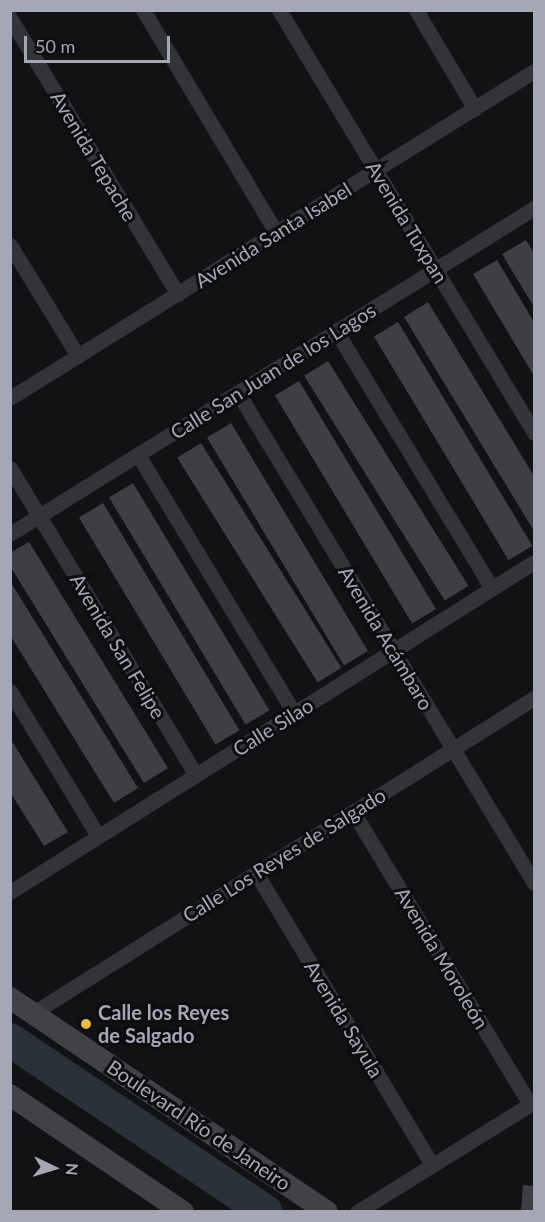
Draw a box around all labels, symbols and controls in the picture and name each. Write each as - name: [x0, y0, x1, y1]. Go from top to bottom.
- scale bar: [27, 24, 172, 62]
- text: 50 m: [35, 35, 75, 57]
- street label: Avenida Tepache: [46, 86, 142, 226]
- street label: Avenida Tuxpan: [361, 156, 453, 288]
- street label: Avenida Santa Isabel: [190, 177, 356, 293]
- street label: Calle San Juan de los Lagos: [166, 298, 380, 444]
- street label: Avenida Acámbaro: [333, 561, 439, 715]
- street label: Avenida San Felipe: [65, 569, 171, 723]
- street label: Calle Silao: [228, 693, 318, 761]
- street label: Calle Los Reyes de Salgado: [178, 783, 390, 927]
- street label: Avenida Moroleón: [390, 883, 494, 1033]
- street label: Avenida Sayula: [300, 956, 388, 1082]
- place label: Calle los Reyes de Salgado: [98, 1000, 229, 1047]
- marker: Calle los Reyes de Salgado: [79, 1017, 93, 1031]
- street label: Boulevard Río de Janeiro: [102, 1054, 296, 1196]
- north arrow: [24, 1138, 84, 1198]
- text: N: [63, 1162, 82, 1176]

